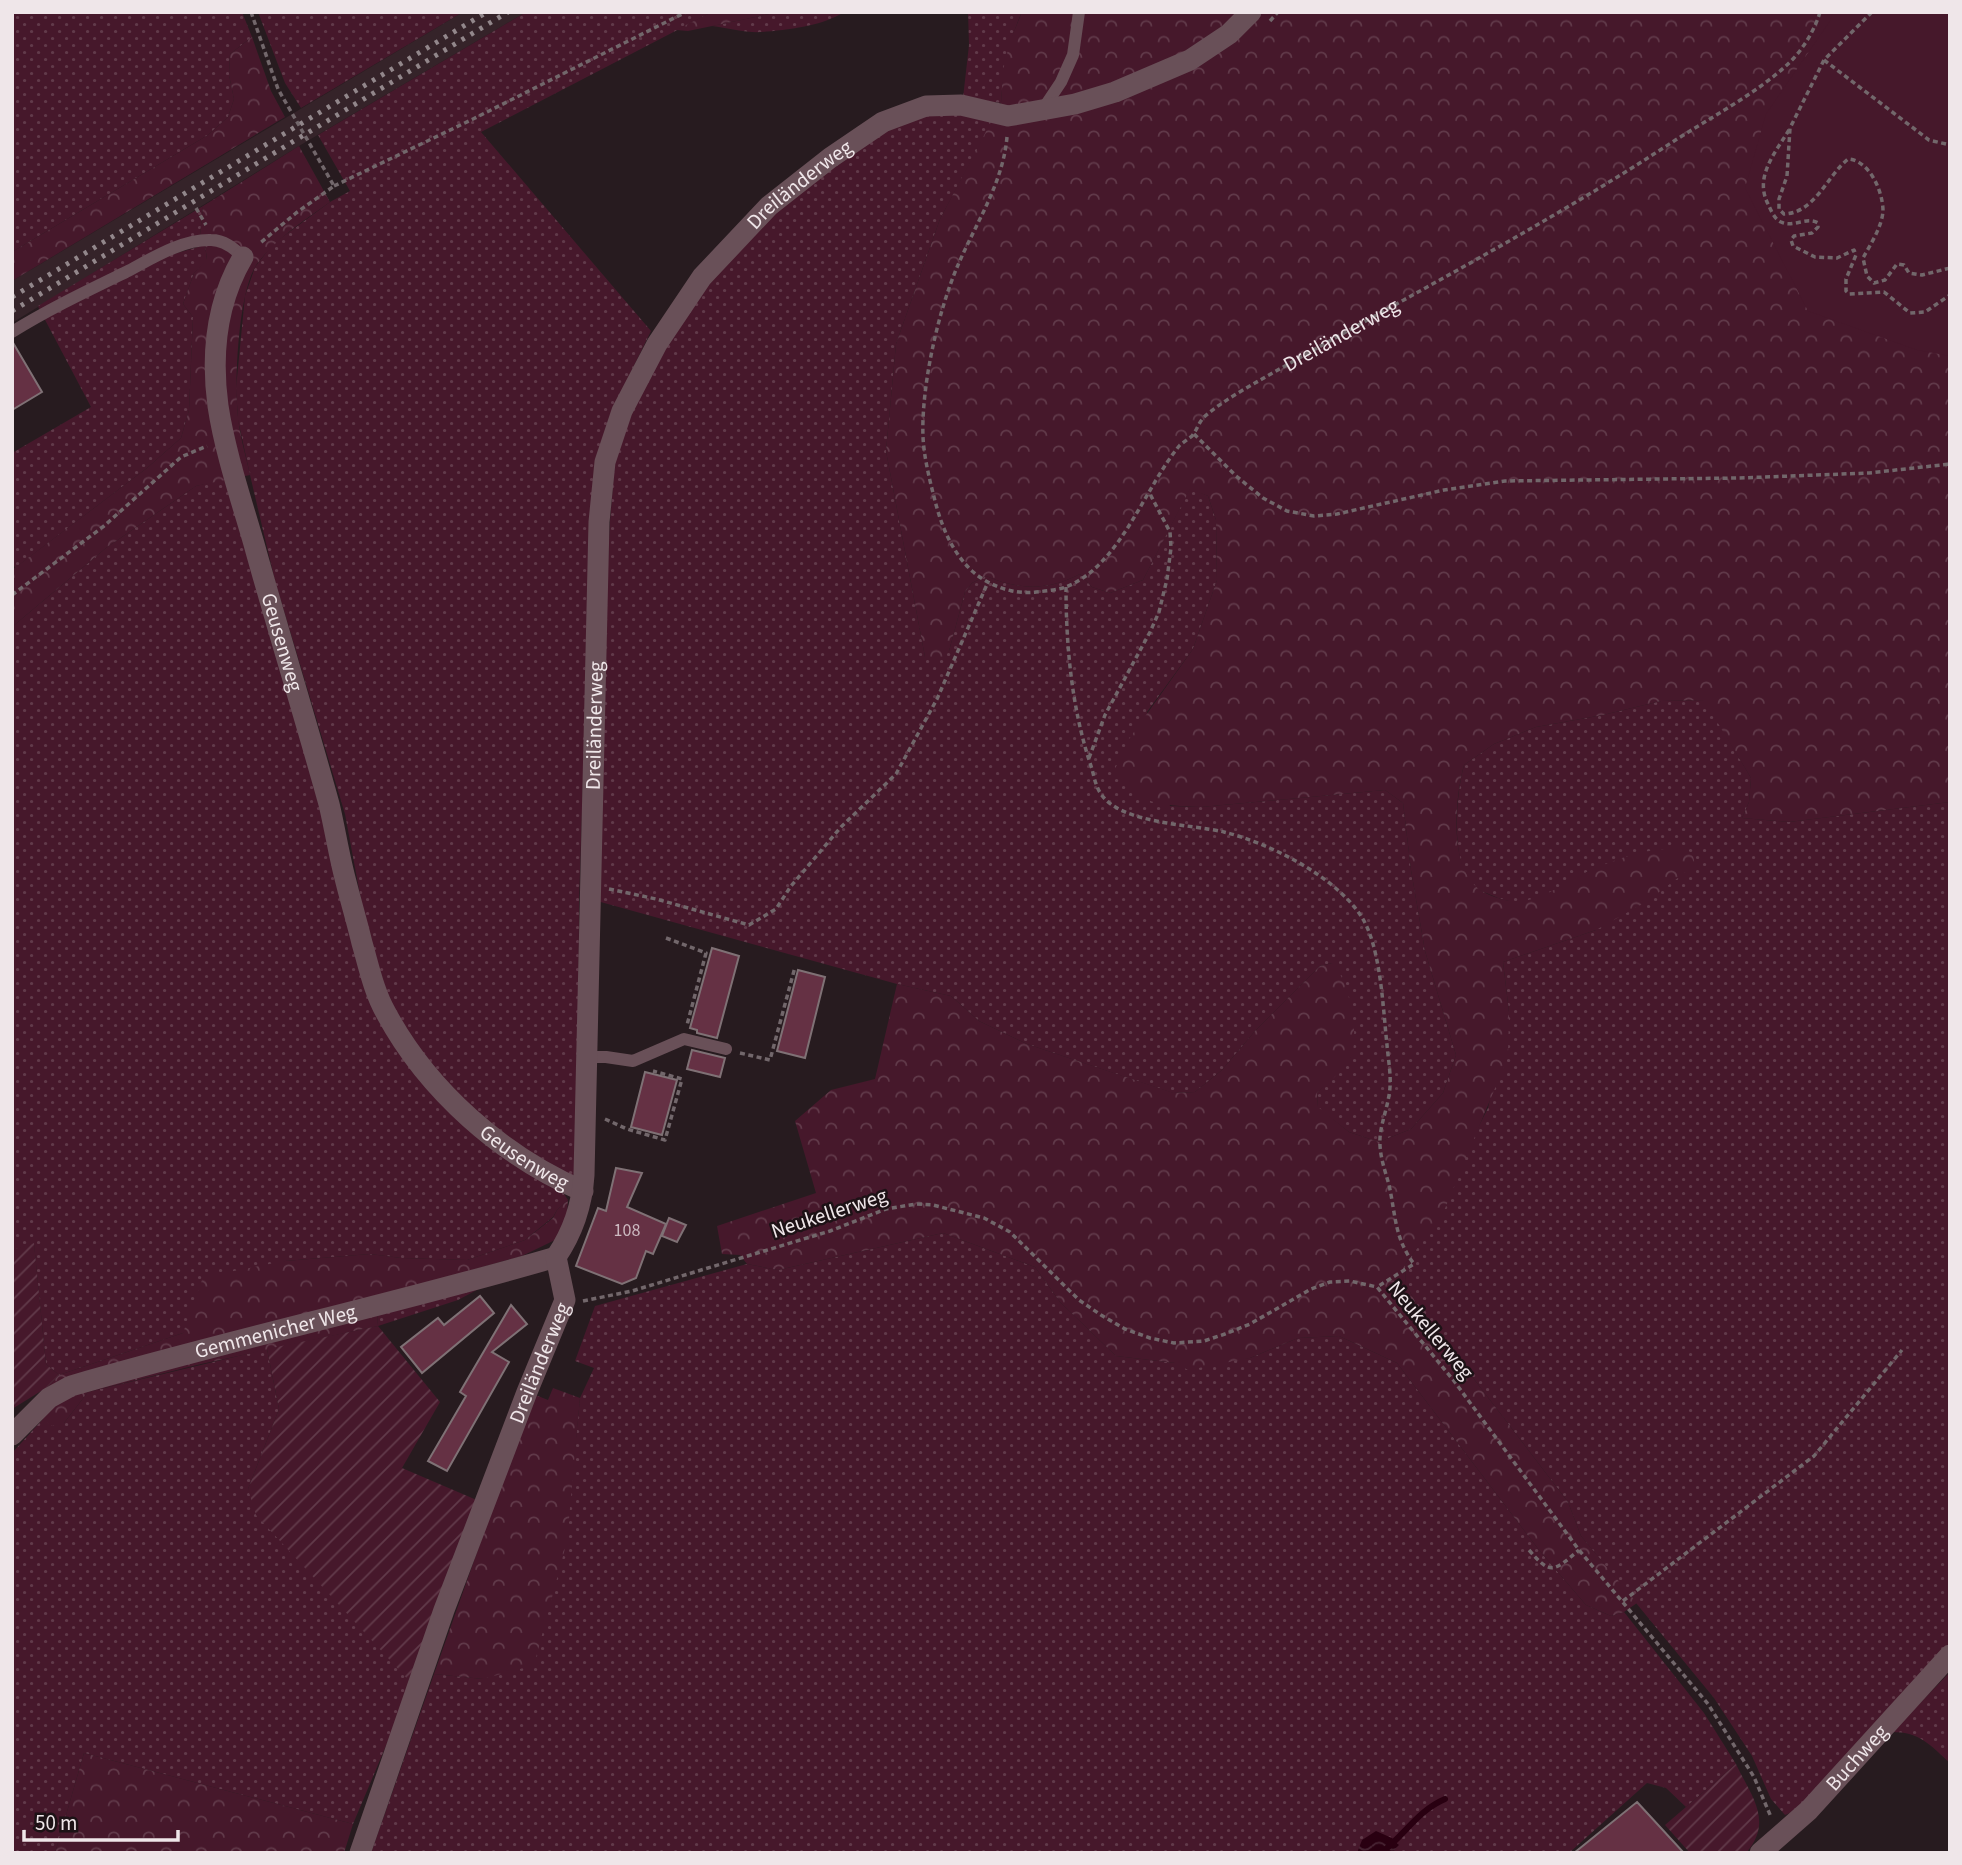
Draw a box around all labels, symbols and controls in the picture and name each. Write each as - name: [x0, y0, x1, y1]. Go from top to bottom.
- street label: Dreiländerweg: [740, 132, 859, 236]
- street label: Dreiländerweg: [1277, 290, 1405, 379]
- street label: Geusenweg: [254, 590, 311, 696]
- street label: Dreiländerweg: [578, 661, 611, 790]
- street label: Geusenweg: [473, 1117, 575, 1198]
- street label: Neukellerweg: [767, 1180, 891, 1246]
- house number: 108: [614, 1218, 640, 1243]
- street label: Neukellerweg: [1381, 1274, 1481, 1386]
- street label: Gemmenicher Weg: [191, 1296, 360, 1366]
- street label: Dreiländerweg: [501, 1297, 578, 1428]
- street label: Buchweg: [1818, 1717, 1895, 1798]
- scale bar: [24, 1798, 178, 1842]
- text: 50 m: [35, 1808, 77, 1838]

